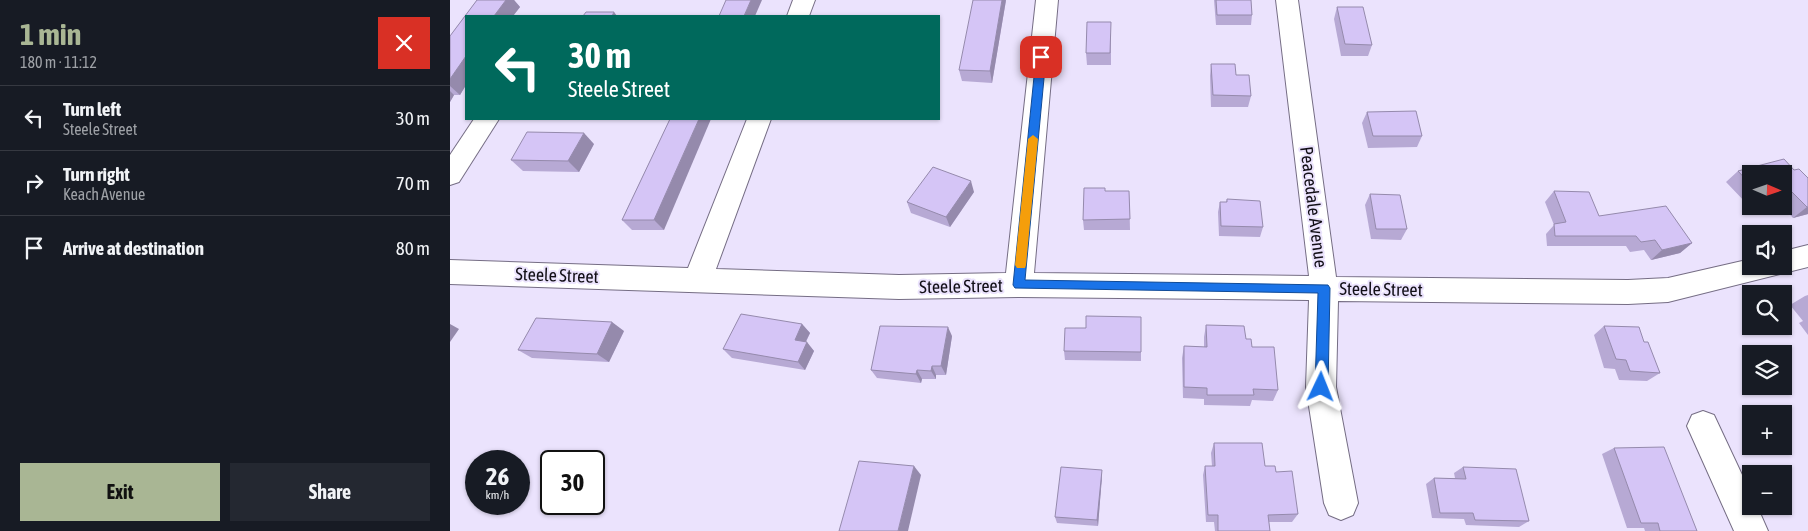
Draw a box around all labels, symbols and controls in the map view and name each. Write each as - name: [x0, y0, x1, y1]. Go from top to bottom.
- text: 1 min: [20, 17, 81, 51]
- button: close: [378, 17, 430, 69]
- icon: left: [485, 35, 550, 100]
- text: 30 m: [568, 35, 631, 75]
- pin: [1020, 36, 1062, 78]
- icon: arrive: [1027, 43, 1055, 71]
- text: 180 m · 11:12: [20, 53, 97, 71]
- text: Steele Street: [568, 76, 670, 102]
- text: Turn left: [63, 98, 121, 120]
- icon: left: [20, 104, 48, 132]
- text: 30 m: [396, 107, 430, 129]
- text: Steele Street: [63, 120, 137, 138]
- street label: Peacedale Avenue: [1296, 145, 1332, 269]
- text: Turn right: [63, 163, 130, 185]
- north arrow: [1742, 165, 1792, 215]
- map controls: [1742, 165, 1792, 515]
- icon: right: [20, 169, 48, 197]
- text: 70 m: [396, 172, 430, 194]
- text: Keach Avenue: [63, 185, 145, 203]
- button: sound: [1742, 225, 1792, 275]
- icon: arrive: [20, 234, 48, 262]
- text: Arrive at destination: [63, 237, 204, 259]
- text: 80 m: [396, 237, 430, 259]
- street label: Steele Street: [515, 263, 599, 287]
- street label: Steele Street: [919, 275, 1003, 297]
- street label: Steele Street: [1339, 278, 1423, 300]
- button: search: [1742, 285, 1792, 335]
- button: layers: [1742, 345, 1792, 395]
- position arrow: [1294, 360, 1346, 412]
- button: +: [1742, 405, 1792, 455]
- speed limit sign: 30: [540, 450, 605, 515]
- text: 26: [486, 462, 509, 490]
- button: Exit: [20, 463, 220, 521]
- button: Share: [230, 463, 430, 521]
- button: −: [1742, 465, 1792, 515]
- text: km/h: [486, 488, 509, 502]

